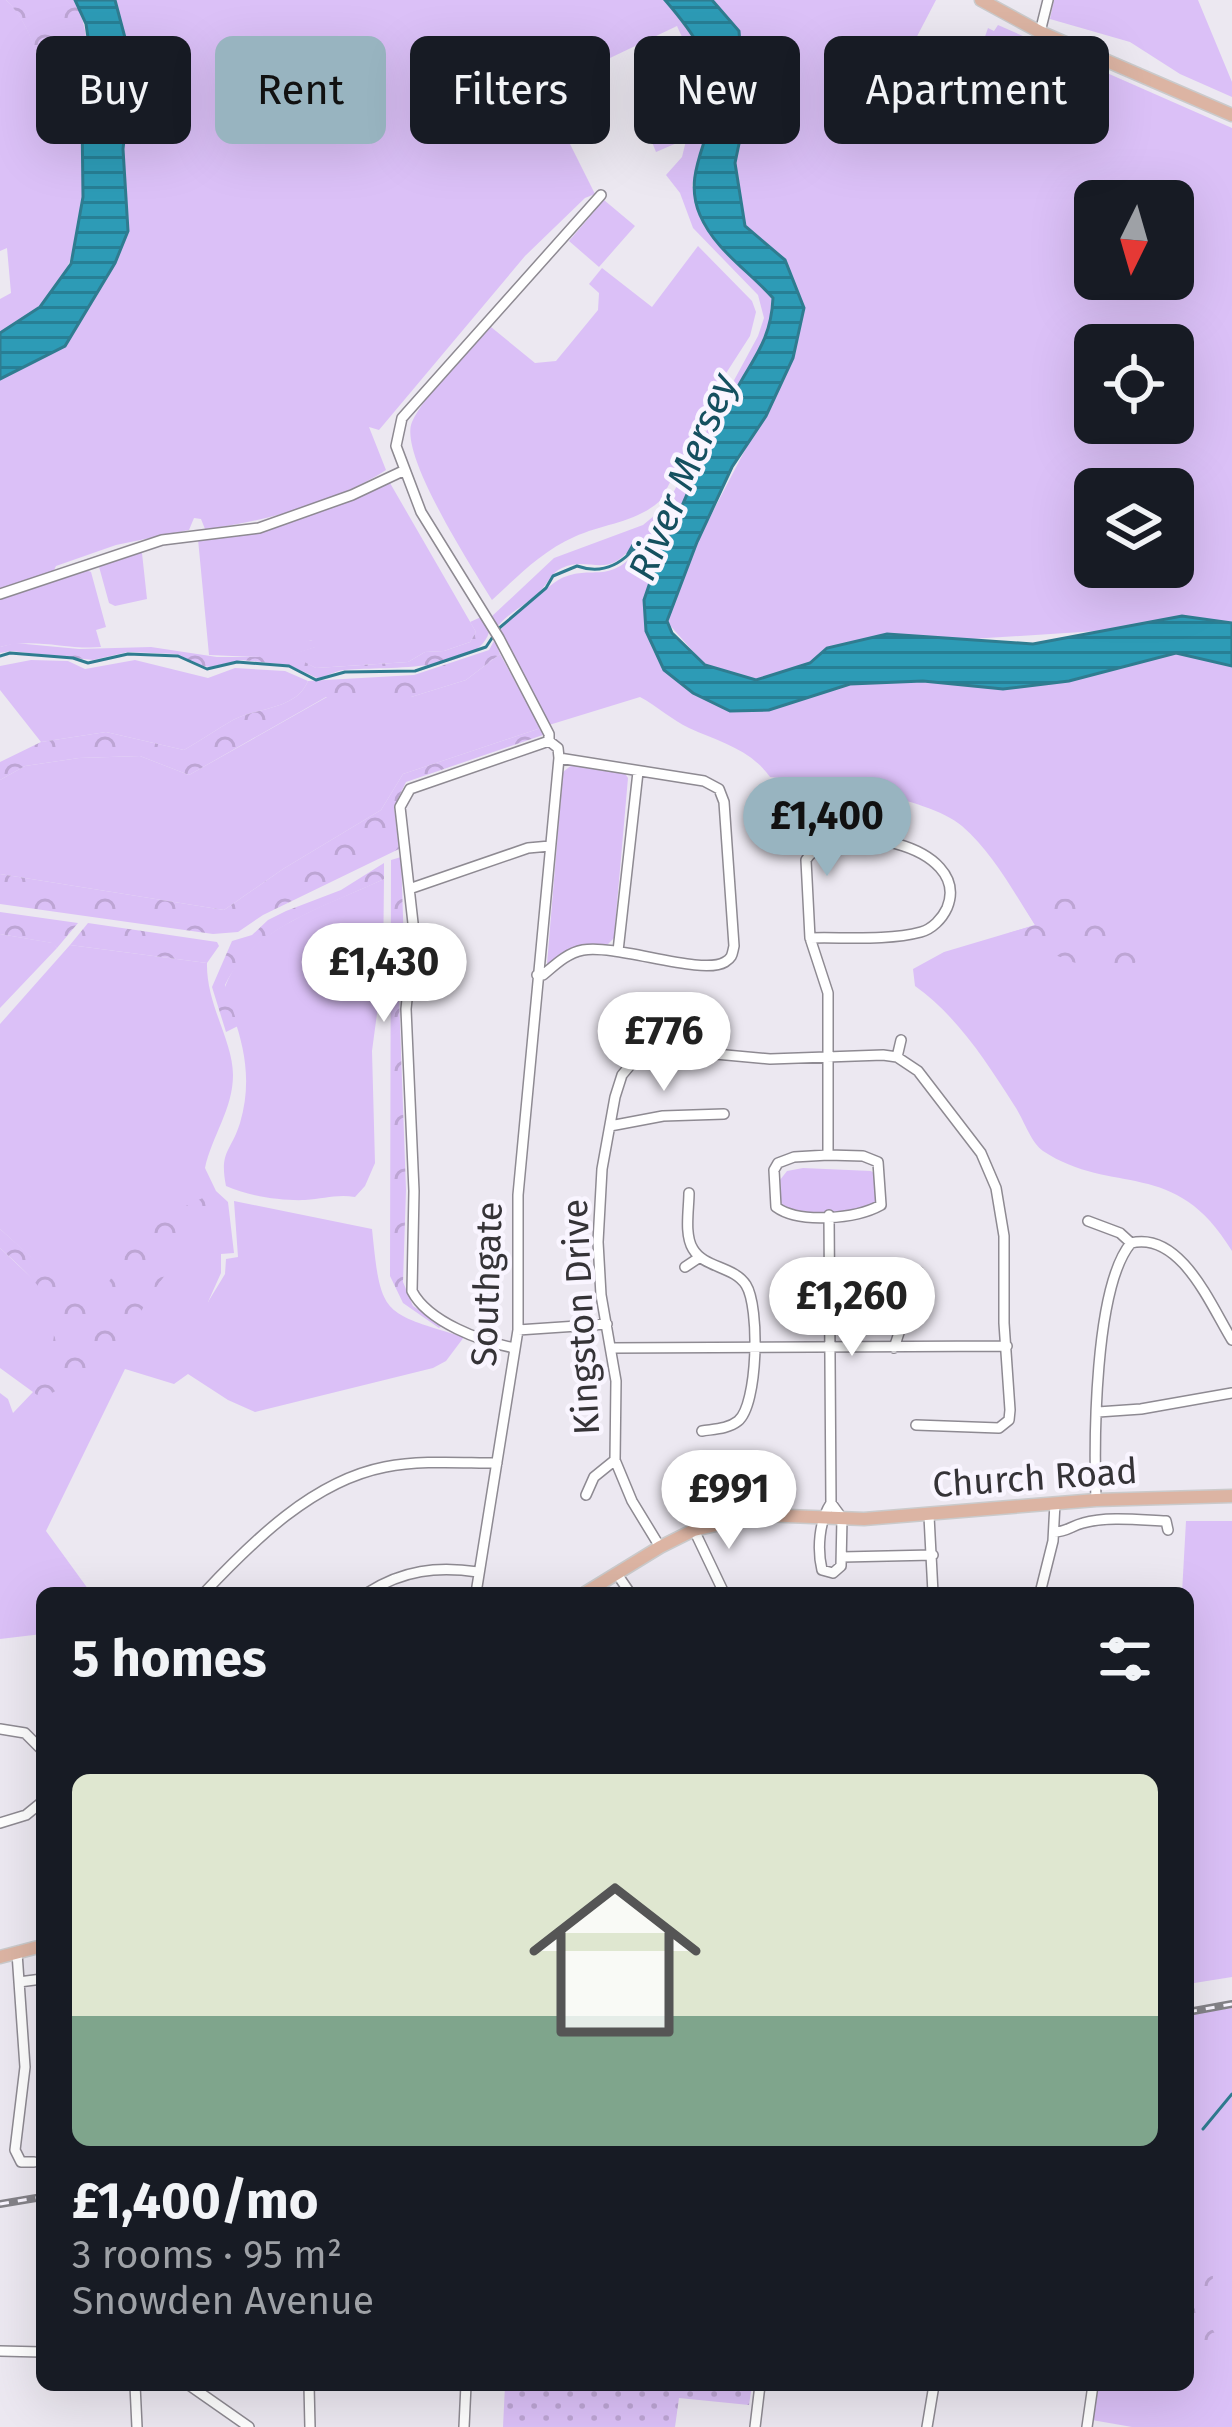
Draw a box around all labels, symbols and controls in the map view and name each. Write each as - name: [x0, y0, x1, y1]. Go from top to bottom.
- chip: Buy: [36, 36, 191, 144]
- chip: Rent: [215, 36, 386, 144]
- chip: Filters: [410, 36, 610, 144]
- chip: New: [634, 36, 800, 144]
- chip: Apartment: [824, 36, 1109, 144]
- north arrow: [1074, 180, 1194, 300]
- map controls: [1074, 180, 1194, 588]
- button: locate: [1074, 324, 1194, 444]
- water label: River Mersey: [619, 365, 748, 587]
- button: layers: [1074, 468, 1194, 588]
- pin: £1,400: [729, 777, 925, 879]
- text: £1,400: [770, 793, 884, 839]
- pin: £1,430: [286, 923, 482, 1025]
- text: £1,430: [329, 939, 439, 985]
- pin: £776: [593, 992, 735, 1094]
- text: £776: [625, 1008, 703, 1054]
- street label: Kingston Drive: [553, 1198, 609, 1436]
- street label: Southgate: [462, 1201, 512, 1367]
- pin: £1,260: [754, 1257, 950, 1359]
- text: £1,260: [796, 1273, 908, 1319]
- street label: Church Road: [931, 1449, 1139, 1507]
- pin: £991: [658, 1450, 800, 1552]
- text: £991: [688, 1466, 770, 1512]
- icon: filters: [1092, 1626, 1158, 1692]
- text: 5 homes: [72, 1628, 267, 1690]
- icon: home: [507, 1852, 723, 2068]
- text: £1,400/mo: [72, 2170, 319, 2232]
- text: 3 rooms · 95 m²: [72, 2232, 342, 2278]
- text: Snowden Avenue: [72, 2278, 374, 2324]

